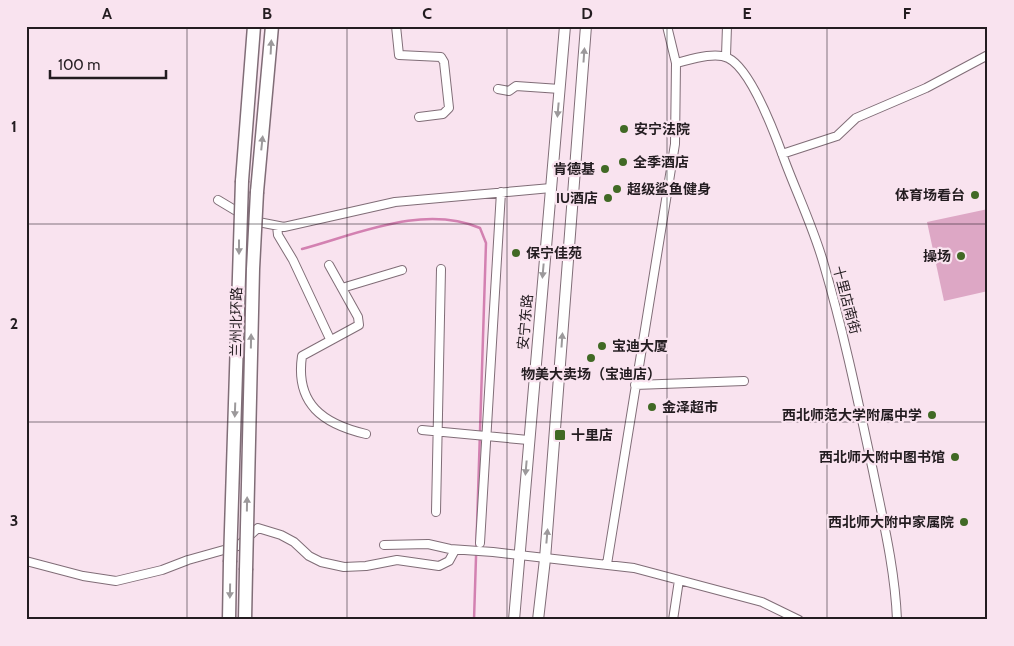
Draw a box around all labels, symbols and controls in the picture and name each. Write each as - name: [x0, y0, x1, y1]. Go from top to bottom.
- text: A: [102, 4, 112, 23]
- text: B: [262, 4, 272, 23]
- text: C: [422, 4, 432, 23]
- text: D: [581, 4, 593, 23]
- text: E: [742, 4, 752, 23]
- text: F: [903, 4, 912, 23]
- one-way arrow: [267, 39, 275, 55]
- one-way arrow: [580, 47, 588, 63]
- scale bar: [50, 48, 166, 80]
- text: 100 m: [58, 56, 100, 74]
- one-way arrow: [554, 102, 562, 118]
- text: 1: [11, 117, 17, 136]
- place label: 安宁法院: [634, 120, 690, 138]
- marker: 安宁法院: [618, 123, 630, 135]
- one-way arrow: [258, 135, 266, 151]
- place label: 全季酒店: [633, 153, 689, 171]
- marker: 全季酒店: [617, 156, 629, 168]
- place label: 肯德基: [553, 160, 595, 178]
- marker: 肯德基: [599, 163, 611, 175]
- place label: 超级鲨鱼健身: [627, 180, 711, 198]
- marker: 超级鲨鱼健身: [611, 183, 623, 195]
- place label: 体育场看台: [895, 186, 965, 204]
- place label: IU酒店: [556, 189, 598, 207]
- marker: 体育场看台: [969, 189, 981, 201]
- marker: IU酒店: [602, 192, 614, 204]
- one-way arrow: [235, 240, 243, 256]
- place label: 保宁佳苑: [526, 244, 582, 262]
- marker: 保宁佳苑: [510, 247, 522, 259]
- place label: 操场: [923, 247, 951, 265]
- marker: 操场: [955, 250, 967, 262]
- one-way arrow: [539, 264, 547, 280]
- street label: 十里店南街: [829, 264, 865, 336]
- street label: 兰州北环路: [226, 287, 246, 357]
- street label: 安宁东路: [514, 293, 536, 351]
- text: 2: [10, 314, 18, 333]
- one-way arrow: [559, 331, 567, 347]
- one-way arrow: [247, 333, 255, 349]
- place label: 宝迪大厦: [612, 337, 668, 355]
- marker: 宝迪大厦: [596, 340, 608, 352]
- marker: 物美大卖场（宝迪店）: [585, 352, 597, 364]
- place label: 物美大卖场（宝迪店）: [521, 365, 661, 383]
- place label: 金泽超市: [662, 398, 718, 416]
- marker: 金泽超市: [646, 401, 658, 413]
- one-way arrow: [231, 402, 239, 418]
- place label: 西北师范大学附属中学: [782, 406, 922, 424]
- marker: 西北师范大学附属中学: [926, 409, 938, 421]
- place label: 十里店: [571, 426, 613, 444]
- marker: 十里店: [553, 428, 567, 442]
- place label: 西北师大附中图书馆: [819, 448, 945, 466]
- marker: 西北师大附中图书馆: [949, 451, 961, 463]
- one-way arrow: [522, 461, 530, 477]
- one-way arrow: [243, 495, 251, 511]
- text: 3: [10, 511, 18, 530]
- place label: 西北师大附中家属院: [828, 513, 954, 531]
- marker: 西北师大附中家属院: [958, 516, 970, 528]
- one-way arrow: [543, 528, 551, 544]
- one-way arrow: [226, 583, 234, 599]

